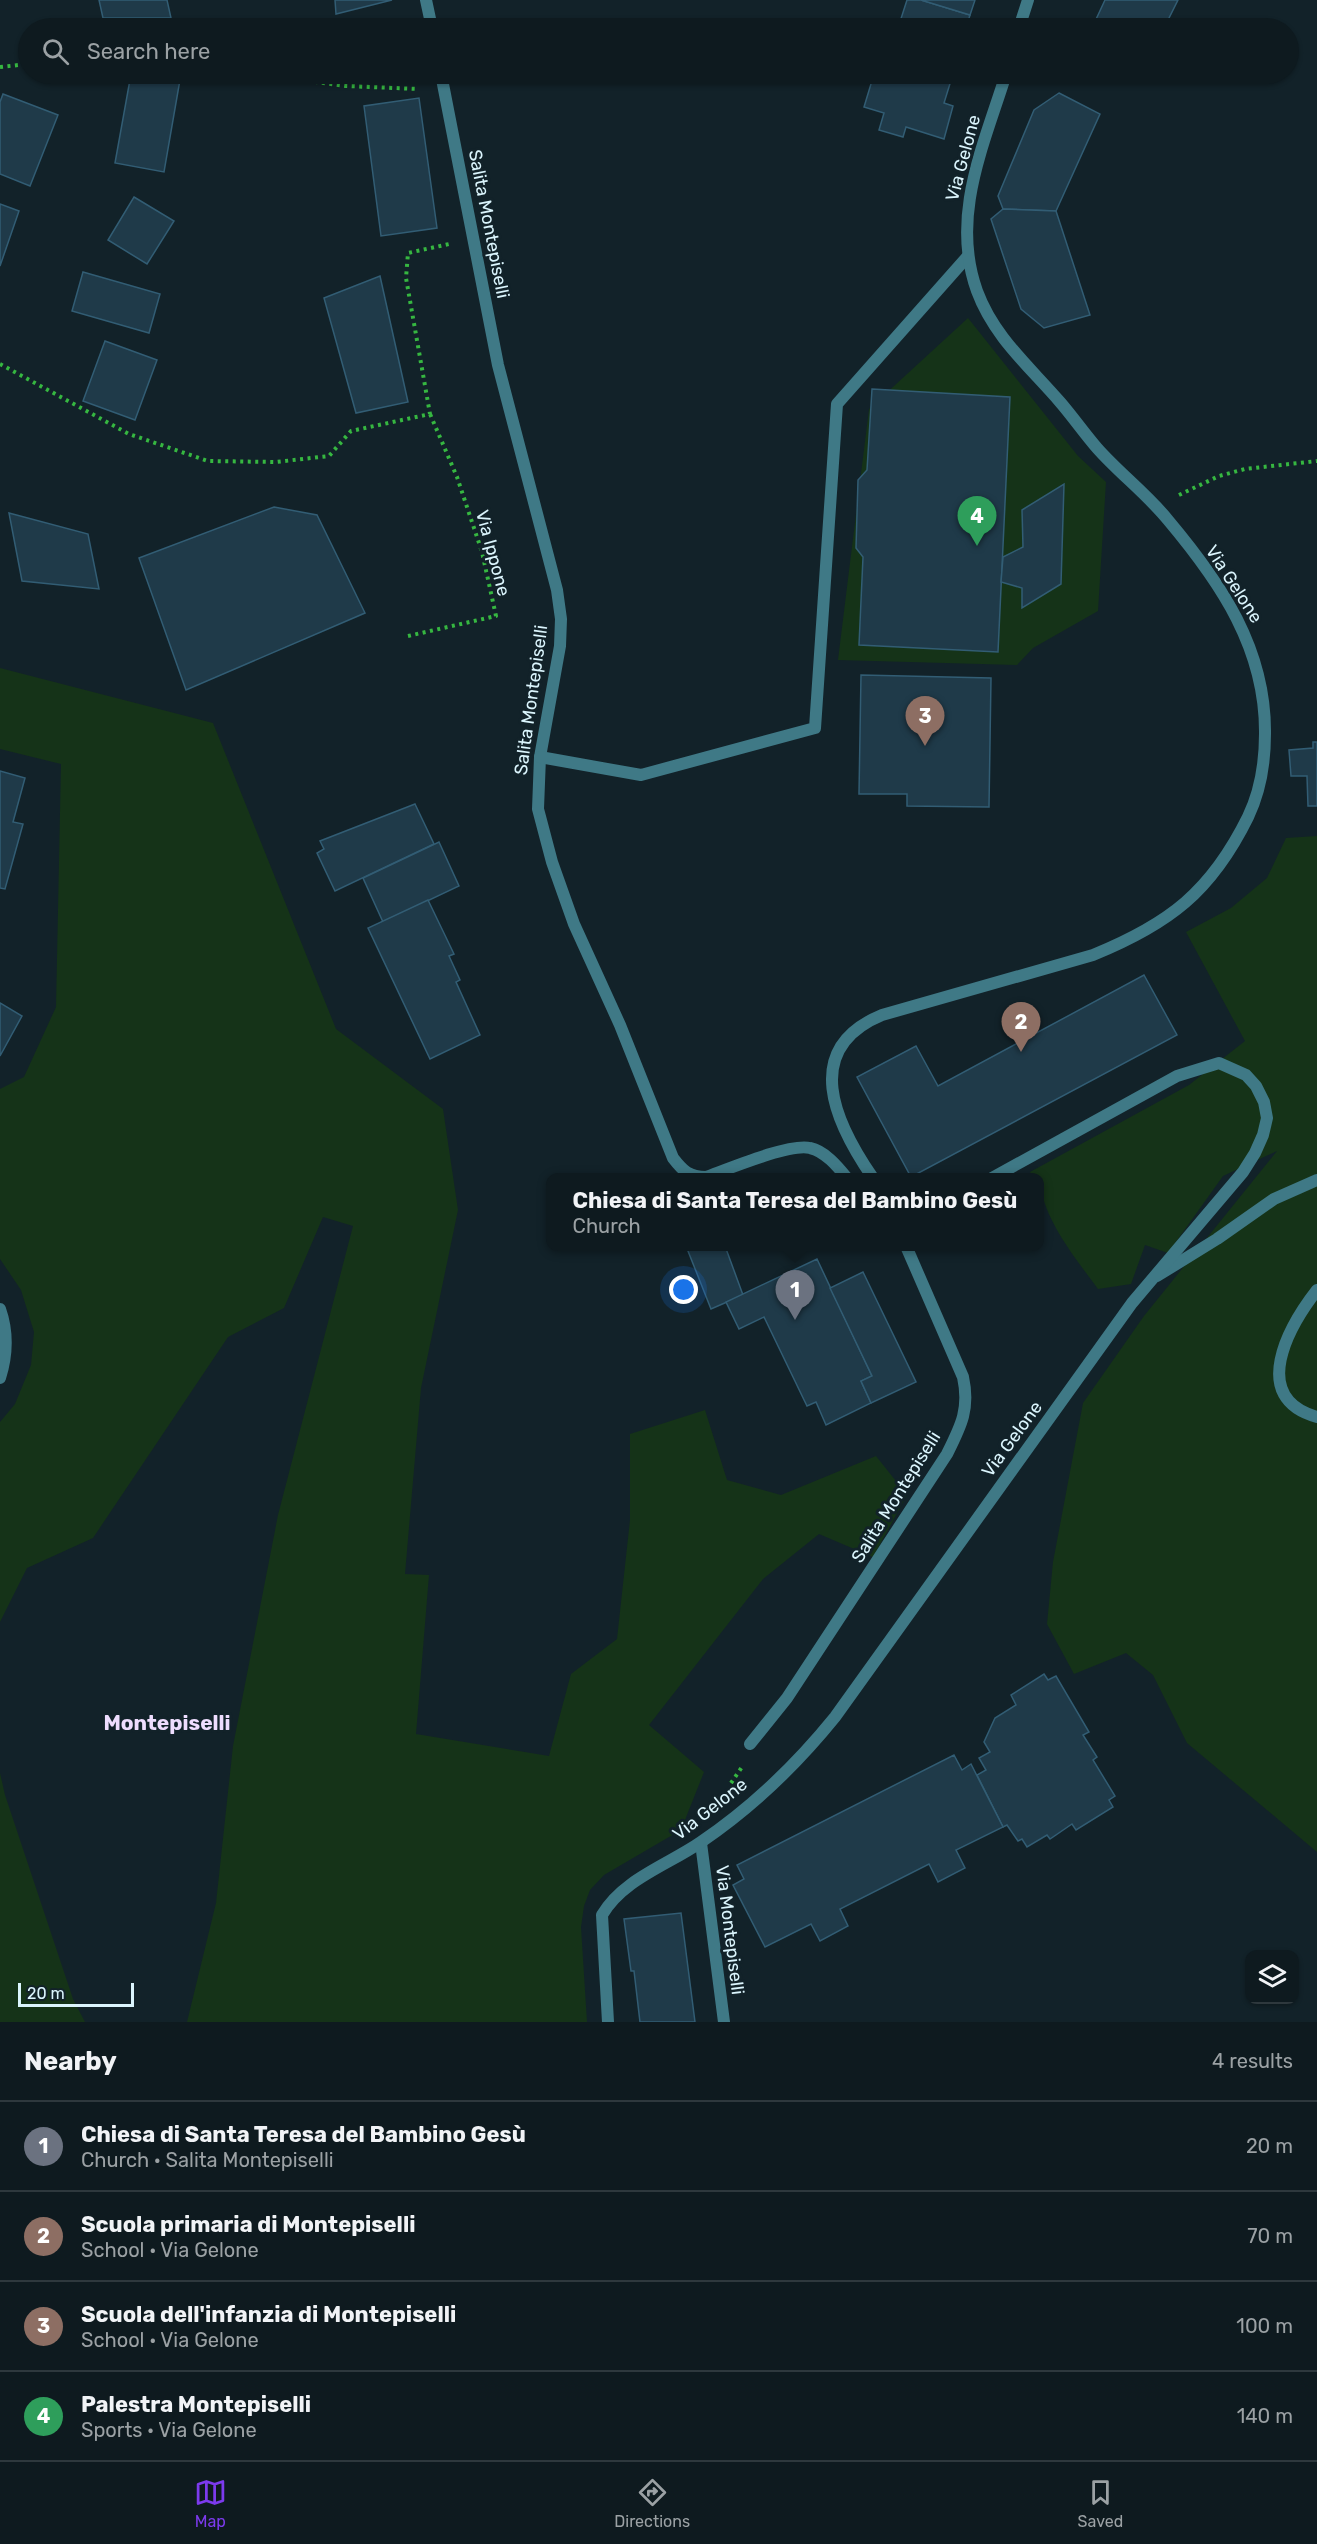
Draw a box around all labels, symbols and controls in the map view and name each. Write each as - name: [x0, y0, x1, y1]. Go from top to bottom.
- search box: [18, 18, 1299, 84]
- icon: search: [39, 35, 72, 68]
- text: Search here: [87, 38, 210, 65]
- street label: Via Gelone: [941, 112, 985, 204]
- street label: Salita Montepiselli: [464, 148, 514, 300]
- pin: 4: [958, 496, 996, 546]
- street label: Via Ippone: [471, 508, 515, 598]
- street label: Via Gelone: [1201, 541, 1267, 627]
- street label: Salita Montepiselli: [510, 624, 552, 776]
- pin: 3: [906, 696, 944, 746]
- pin: 2: [1002, 1002, 1040, 1052]
- popup: [546, 1173, 1044, 1251]
- text: Chiesa di Santa Teresa del Bambino Gesù: [573, 1187, 1017, 1214]
- text: Church: [573, 1214, 641, 1238]
- pin: 1: [776, 1270, 814, 1320]
- your location: [669, 1275, 698, 1304]
- street label: Via Gelone: [977, 1397, 1047, 1481]
- street label: Salita Montepiselli: [847, 1427, 945, 1567]
- district label: Montepiselli: [103, 1710, 231, 1735]
- street label: Via Gelone: [668, 1773, 752, 1845]
- street label: Via Montepiselli: [711, 1864, 749, 1996]
- map controls: [1245, 1950, 1299, 2004]
- button: layers: [1245, 1950, 1299, 2004]
- scale bar: [18, 1980, 134, 2008]
- text: 20 m: [27, 1984, 65, 2003]
- text: Nearby: [24, 2046, 117, 2077]
- text: 4 results: [1212, 2049, 1293, 2073]
- text: Chiesa di Santa Teresa del Bambino Gesù: [81, 2121, 526, 2148]
- text: 1: [39, 2134, 48, 2158]
- text: 20 m: [1246, 2134, 1293, 2158]
- text: Church · Salita Montepiselli: [81, 2148, 334, 2172]
- text: Scuola primaria di Montepiselli: [81, 2211, 415, 2238]
- text: 2: [37, 2224, 50, 2248]
- text: 70 m: [1247, 2224, 1293, 2248]
- text: School · Via Gelone: [81, 2238, 259, 2262]
- text: Scuola dell'infanzia di Montepiselli: [81, 2301, 456, 2328]
- text: 3: [37, 2314, 50, 2338]
- text: 100 m: [1236, 2314, 1293, 2338]
- text: School · Via Gelone: [81, 2328, 259, 2352]
- text: Palestra Montepiselli: [81, 2391, 311, 2418]
- text: 4: [37, 2404, 50, 2428]
- text: 140 m: [1237, 2404, 1293, 2428]
- text: Sports · Via Gelone: [81, 2418, 257, 2442]
- tab: Map: [194, 2476, 227, 2531]
- tab: Directions: [614, 2476, 690, 2531]
- tab: Saved: [1078, 2476, 1123, 2531]

